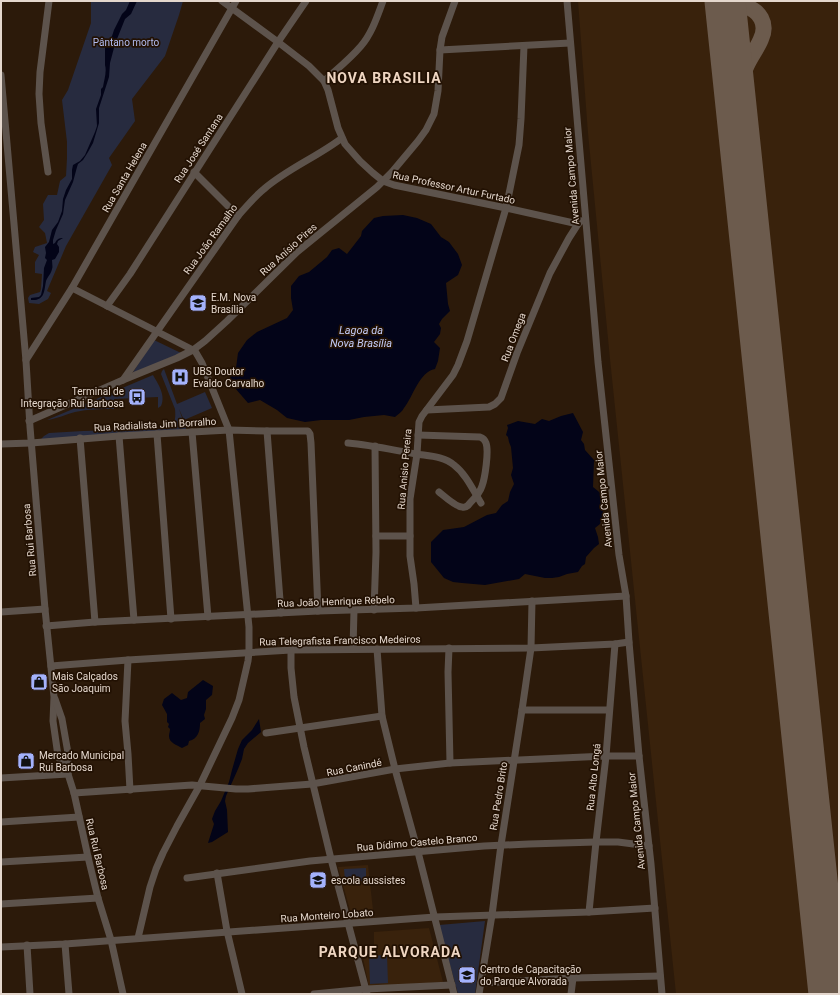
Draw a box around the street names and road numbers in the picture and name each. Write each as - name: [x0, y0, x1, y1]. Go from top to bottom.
- street label: Rua José Santana: [172, 112, 225, 185]
- street label: Avenida Campo Maior: [562, 126, 581, 225]
- street label: Rua Santa Helena: [100, 140, 149, 214]
- street label: Rua Professor Artur Furtado: [392, 169, 516, 206]
- street label: Rua João Ramalho: [181, 202, 240, 276]
- street label: Rua Anísio Pires: [258, 221, 319, 278]
- street label: Rua Omega: [499, 311, 528, 363]
- street label: Rua Radialista Jim Borralho: [93, 416, 217, 433]
- street label: Rua Anisio Pereira: [395, 428, 414, 510]
- street label: Avenida Campo Maior: [593, 449, 614, 548]
- street label: Rua Rui Barbosa: [21, 503, 38, 577]
- street label: Rua João Henrique Rebelo: [277, 594, 395, 609]
- street label: Rua Telegrafista Francisco Medeiros: [259, 634, 421, 647]
- street label: Rua Alto Longá: [584, 743, 602, 811]
- street label: Rua Canindé: [326, 757, 383, 778]
- street label: Rua Pedro Brito: [488, 761, 509, 831]
- street label: Avenida Campo Maior: [626, 771, 647, 870]
- street label: Rua Rui Barbosa: [84, 817, 111, 891]
- street label: Rua Dídimo Castelo Branco: [356, 832, 478, 853]
- street label: Rua Monteiro Lobato: [280, 907, 374, 924]

